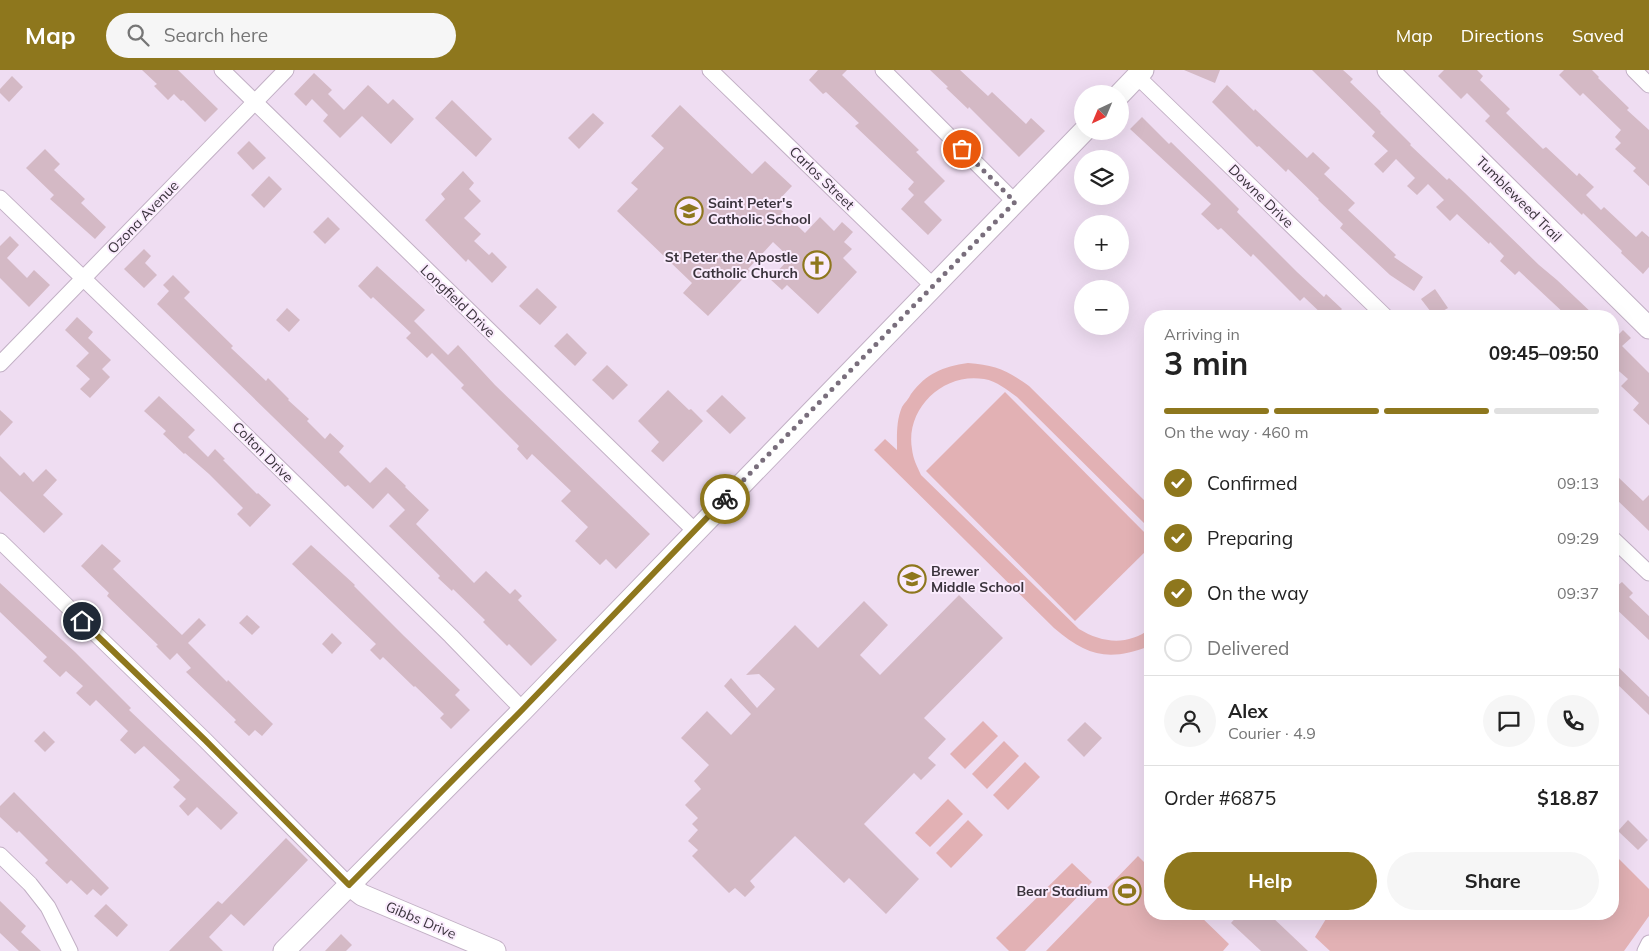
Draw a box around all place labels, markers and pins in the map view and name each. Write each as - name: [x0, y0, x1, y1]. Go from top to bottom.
- pin: [941, 128, 983, 170]
- place label: Saint Peter's Catholic School: [708, 194, 811, 228]
- school or university icon: Saint Peter's Catholic School: [674, 196, 704, 226]
- place label: St Peter the Apostle Catholic Church: [665, 248, 798, 282]
- church icon: St Peter the Apostle Catholic Church: [802, 250, 832, 280]
- place label: Brewer Middle School: [931, 562, 1024, 596]
- school or university icon: Brewer Middle School: [897, 564, 927, 594]
- pin: [61, 600, 103, 642]
- sports icon: Bear Stadium: [1112, 876, 1142, 906]
- place label: Bear Stadium: [1016, 882, 1108, 900]

